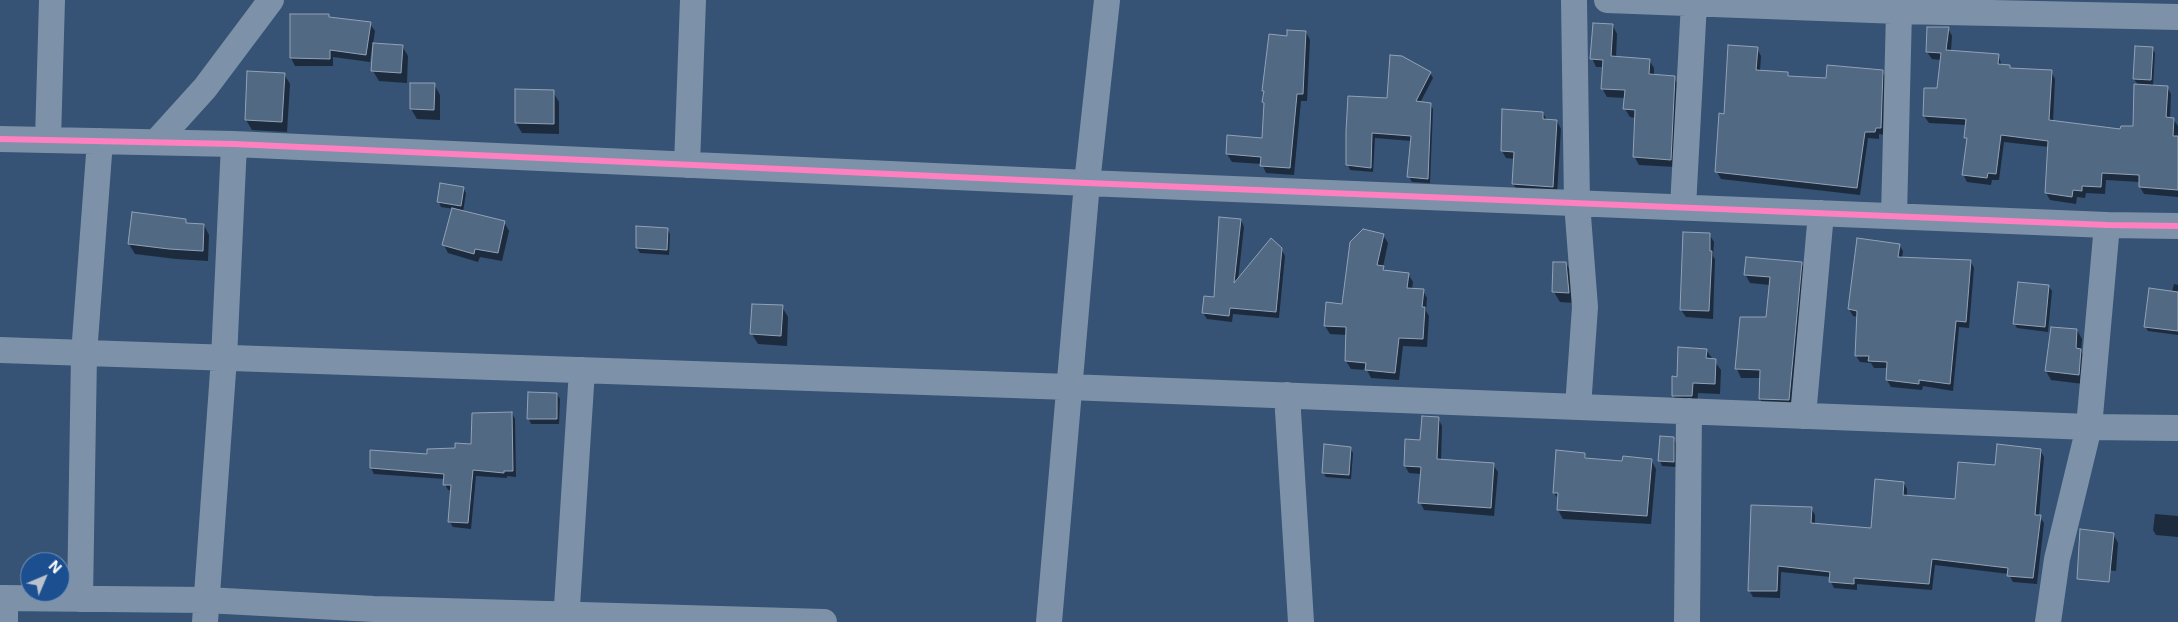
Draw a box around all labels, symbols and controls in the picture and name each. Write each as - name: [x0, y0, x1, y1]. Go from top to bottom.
- north arrow: [20, 552, 70, 602]
- text: N: [45, 557, 65, 577]

